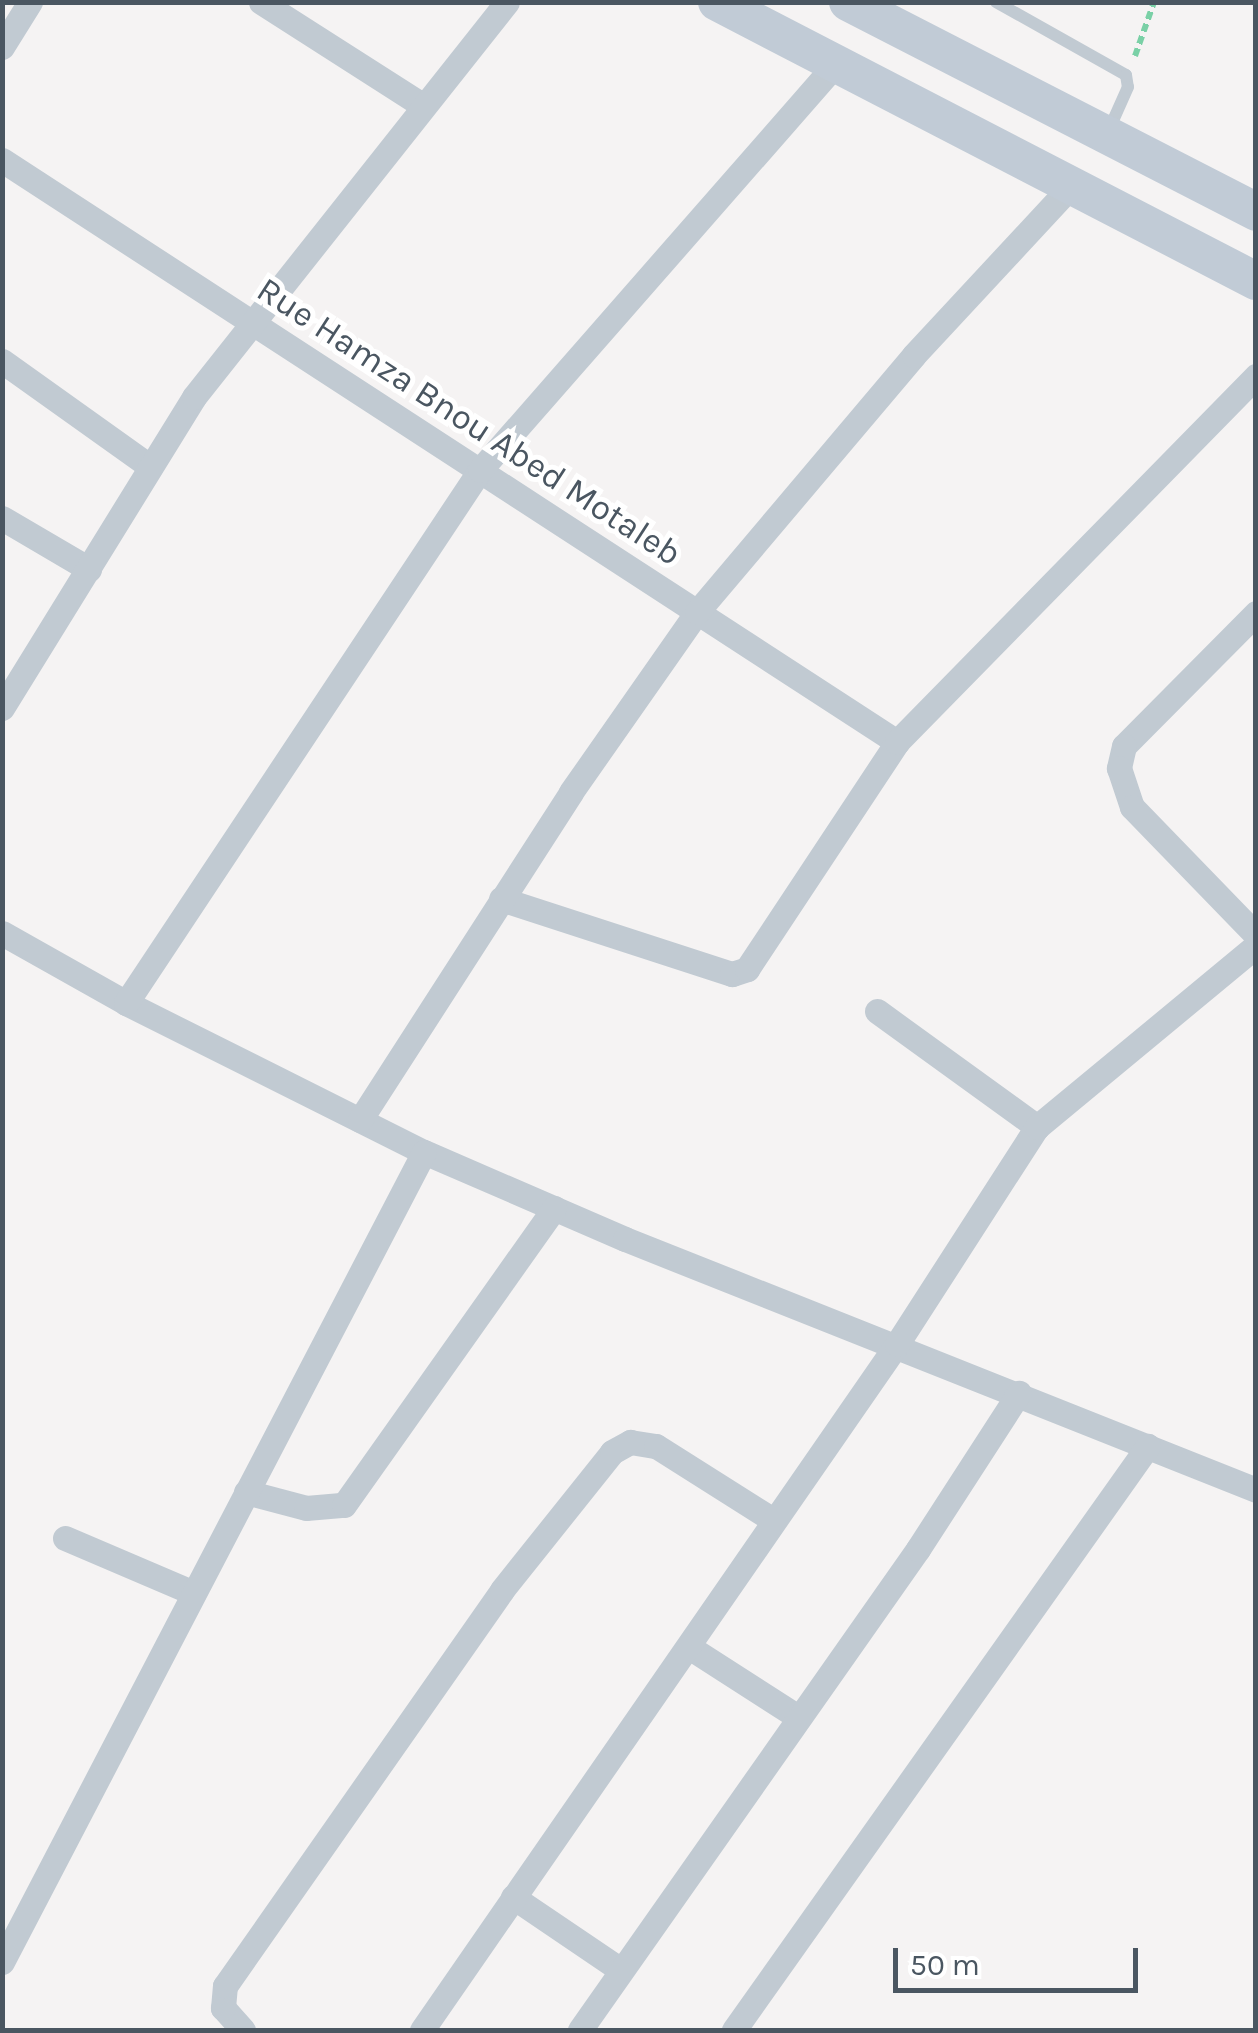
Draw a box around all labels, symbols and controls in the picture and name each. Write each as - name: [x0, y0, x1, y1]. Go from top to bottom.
- street label: Rue Hamza Bnou Abed Motaleb: [249, 269, 689, 575]
- scale bar: [898, 1928, 1143, 1990]
- text: 50 m: [910, 1947, 980, 1983]

